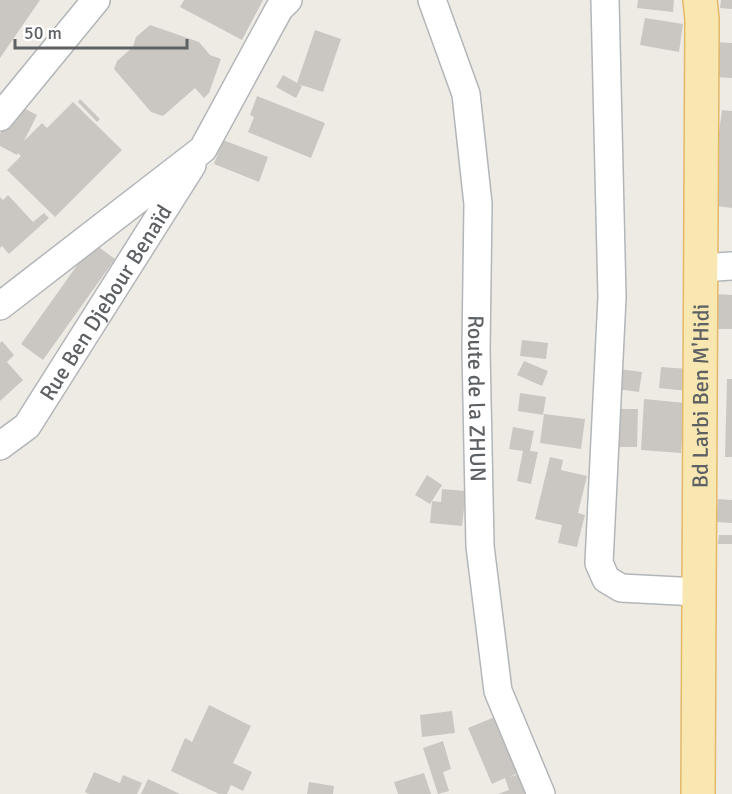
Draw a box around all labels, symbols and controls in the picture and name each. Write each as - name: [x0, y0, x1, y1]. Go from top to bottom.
- scale bar: [15, 12, 188, 50]
- text: 50 m: [24, 22, 62, 44]
- street label: Rue Ben Djebour Benaïd: [33, 199, 177, 405]
- street label: Bd Larbi Ben M'Hidi: [686, 304, 714, 488]
- street label: Route de la ZHUN: [462, 315, 492, 482]

